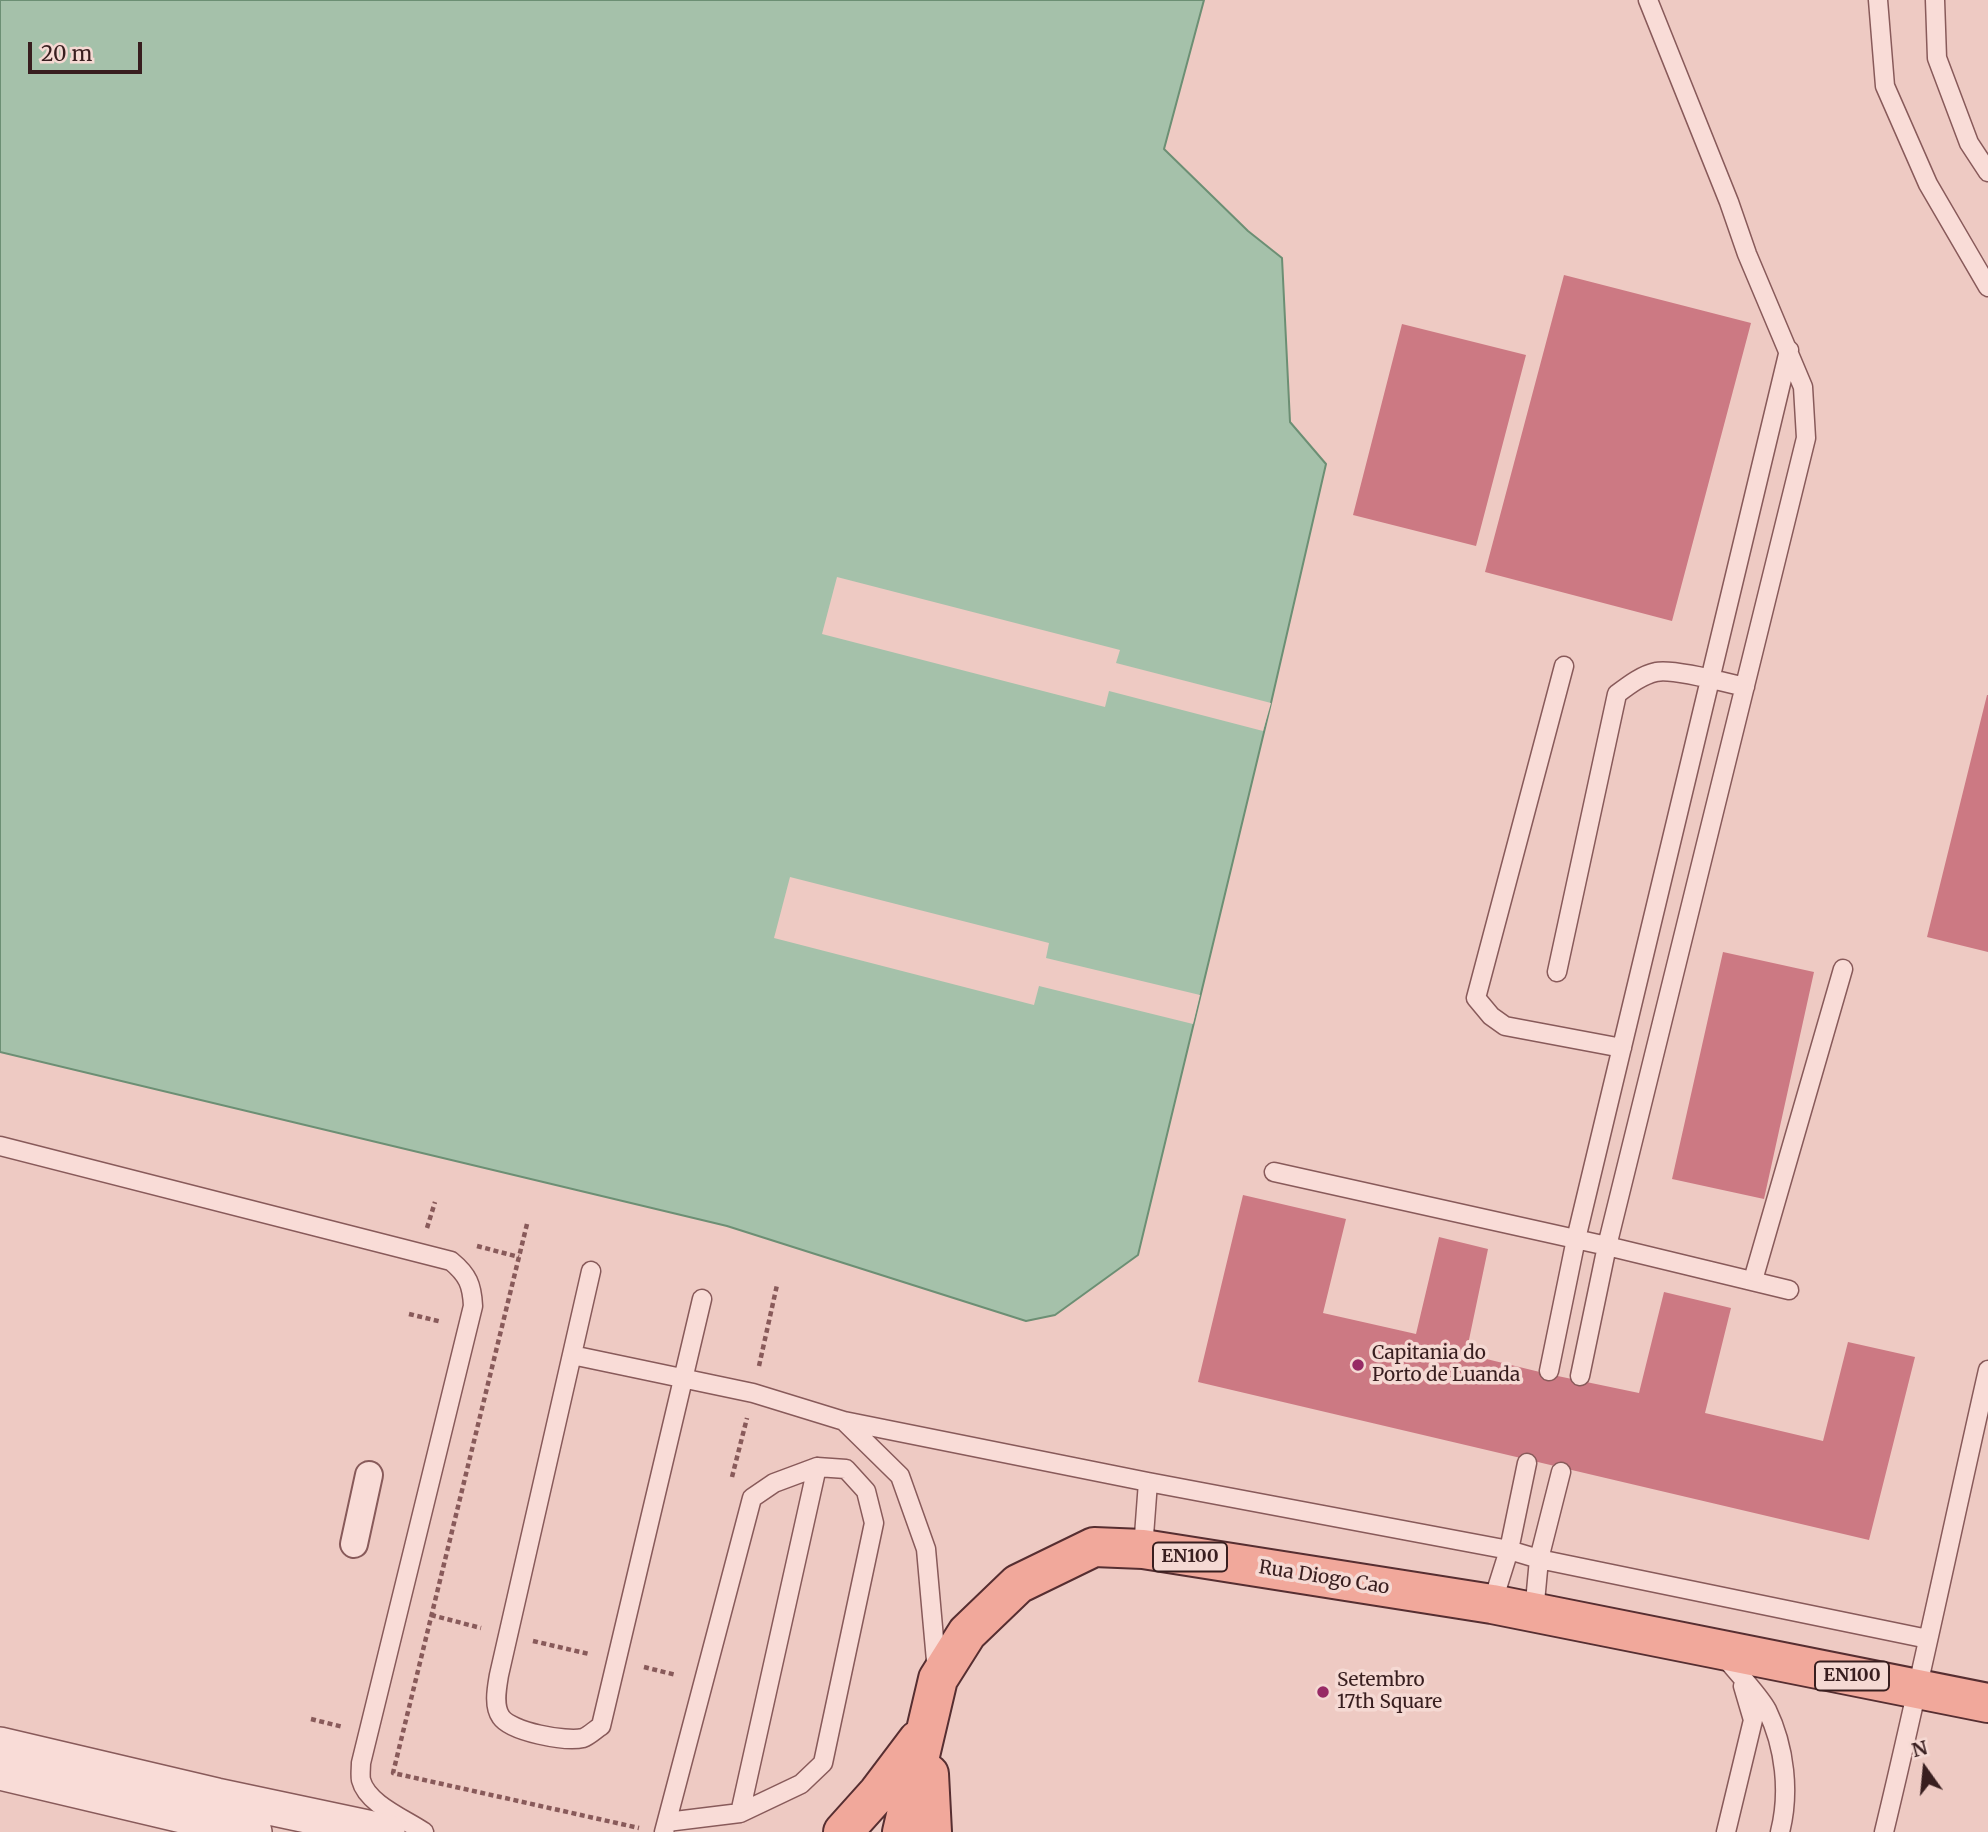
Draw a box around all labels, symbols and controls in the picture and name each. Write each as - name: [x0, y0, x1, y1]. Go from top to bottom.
- scale bar: [32, 28, 145, 72]
- text: 20 m: [41, 40, 92, 67]
- place label: Capitania do Porto de Luanda: [1372, 1343, 1520, 1387]
- marker: Capitania do Porto de Luanda: [1350, 1357, 1366, 1373]
- road number: EN100: [1153, 1542, 1227, 1572]
- street label: Rua Diogo Cao: [1257, 1556, 1391, 1600]
- road number: EN100: [1815, 1661, 1889, 1690]
- place label: Setembro 17th Square: [1337, 1670, 1442, 1714]
- marker: Setembro 17th Square: [1315, 1684, 1331, 1700]
- north arrow: [1890, 1734, 1960, 1804]
- text: N: [1909, 1735, 1930, 1762]

